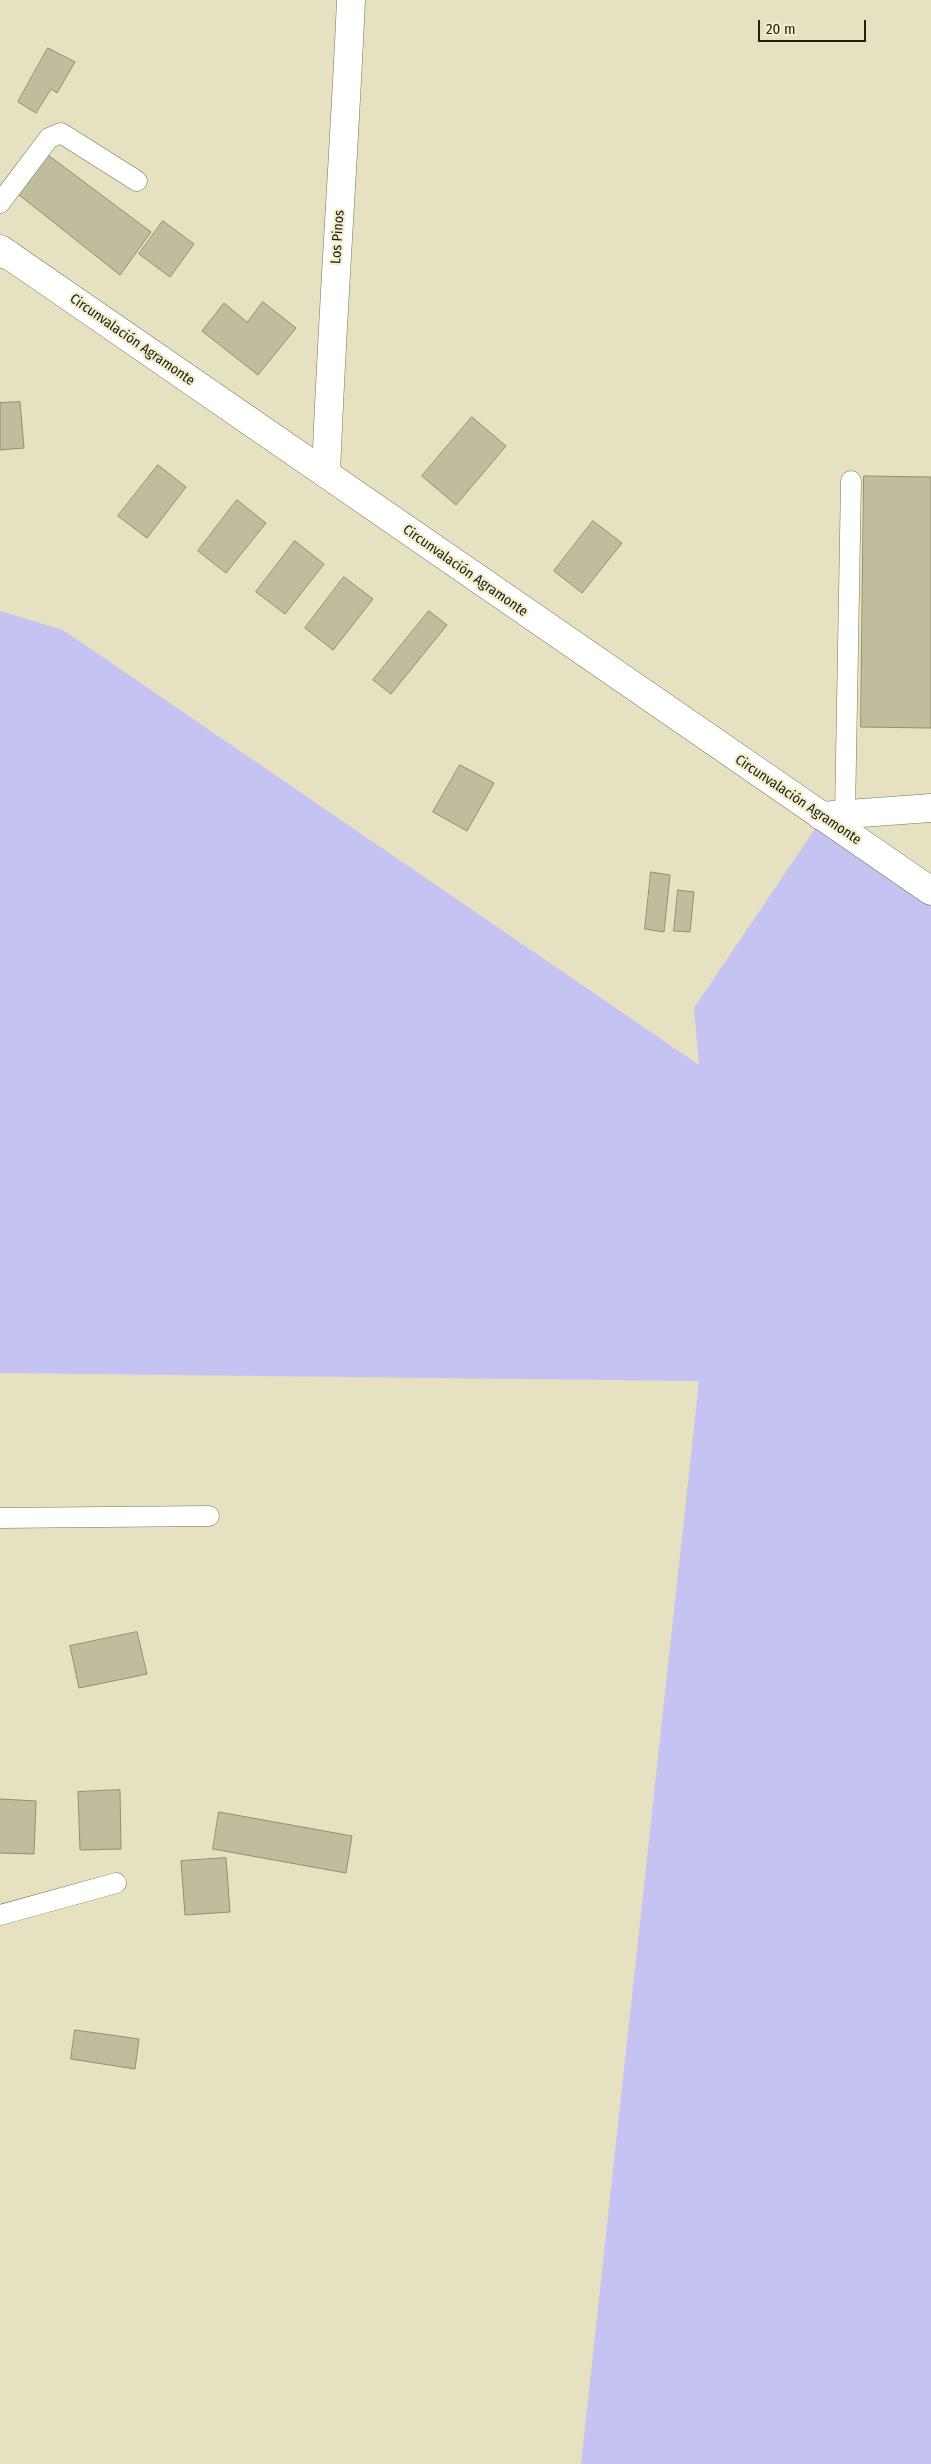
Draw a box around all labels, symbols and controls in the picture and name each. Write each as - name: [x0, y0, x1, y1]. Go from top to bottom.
- scale bar: [761, 10, 868, 42]
- text: 20 m: [766, 20, 796, 38]
- street label: Los Pinos: [328, 209, 348, 265]
- street label: Circunvalación Agramonte: [66, 291, 198, 389]
- street label: Circunvalación Agramonte: [399, 522, 531, 620]
- street label: Circunvalación Agramonte: [732, 752, 864, 848]

